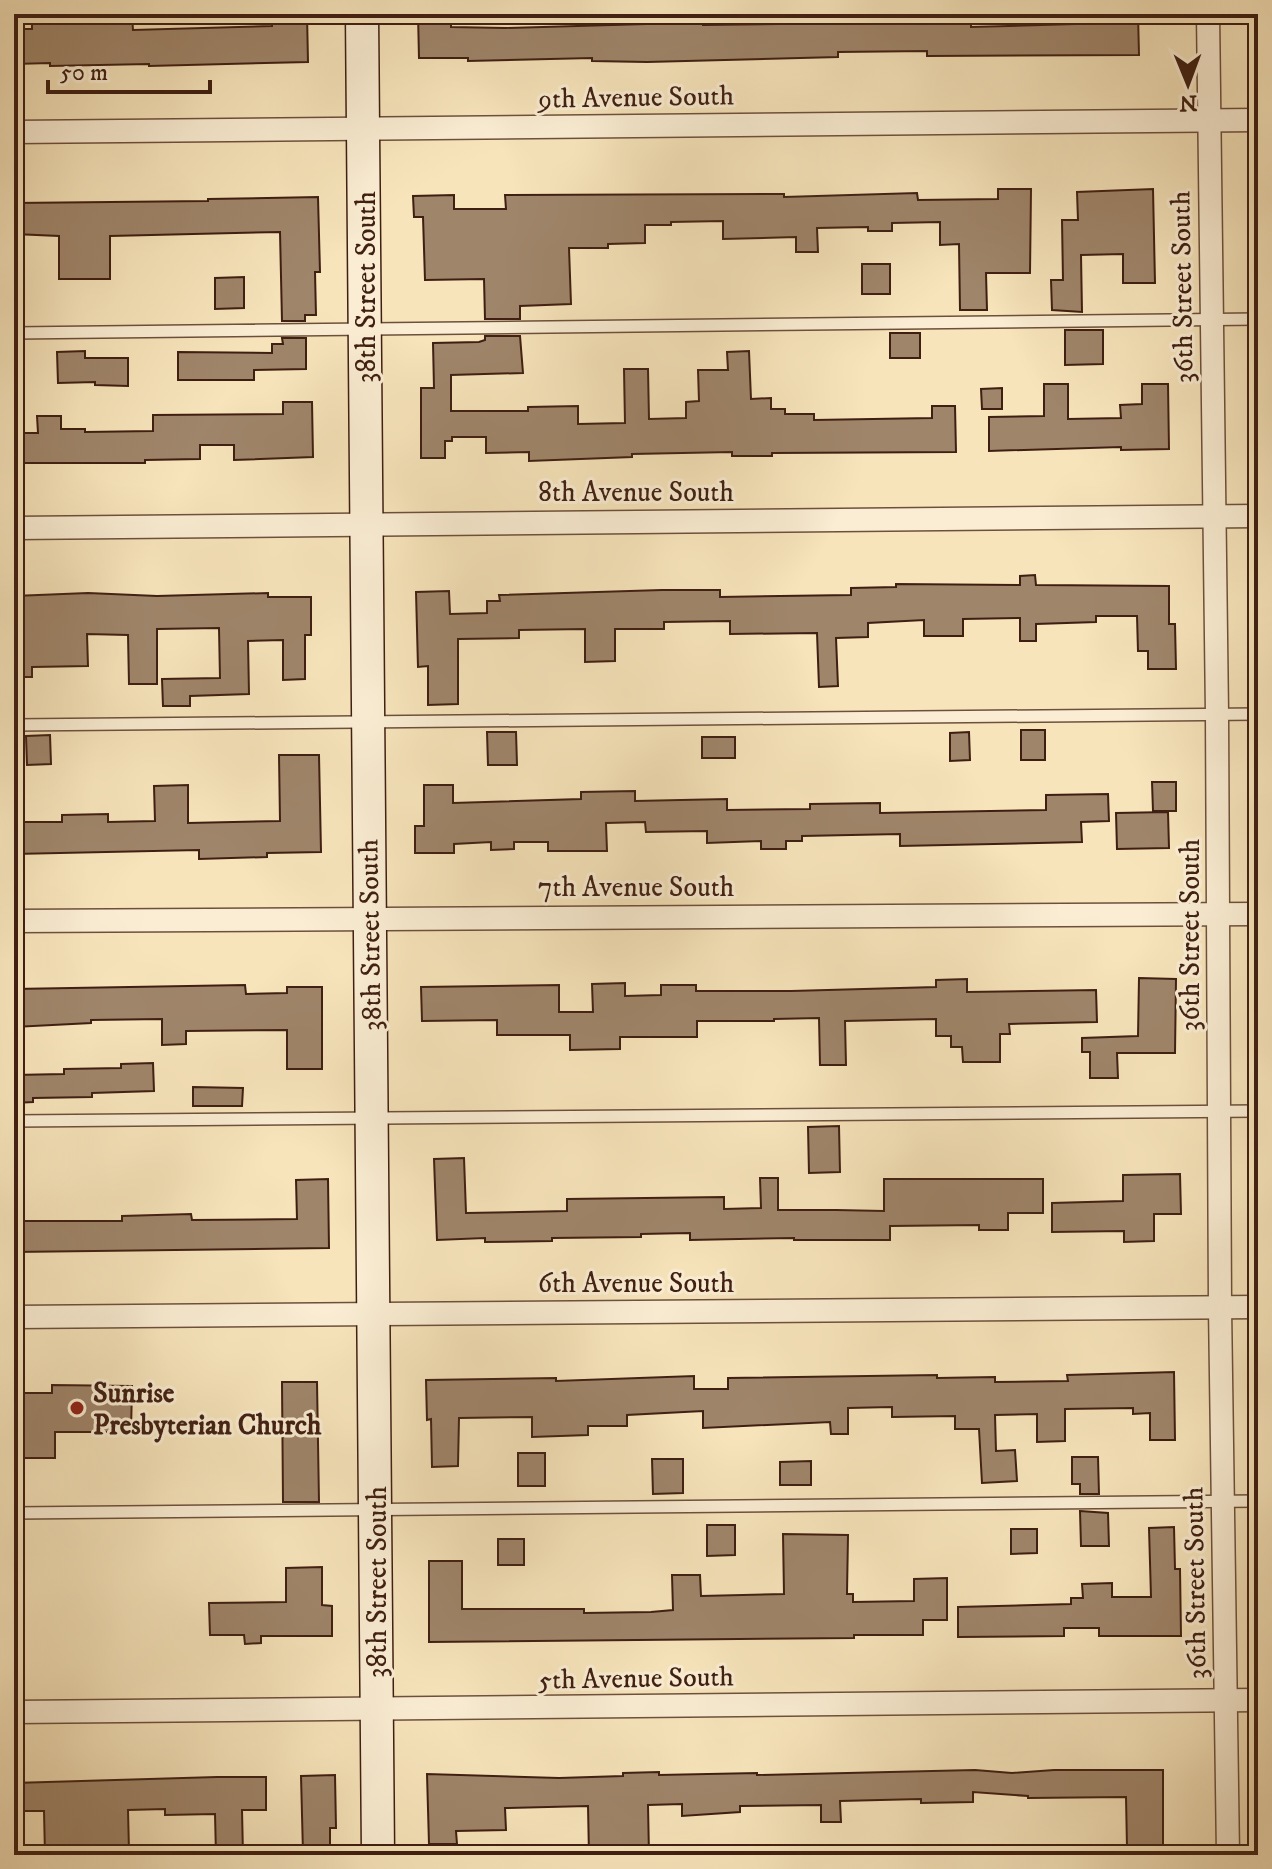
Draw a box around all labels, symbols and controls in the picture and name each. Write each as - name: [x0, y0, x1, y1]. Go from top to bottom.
- scale bar: [48, 44, 210, 94]
- north arrow: [1148, 44, 1228, 124]
- text: 50 m: [60, 58, 108, 88]
- street label: 9th Avenue South: [536, 78, 735, 117]
- text: N: [1179, 89, 1198, 116]
- street label: 36th Street South: [1163, 190, 1202, 383]
- street label: 38th Street South: [349, 191, 384, 383]
- street label: 8th Avenue South: [538, 475, 734, 510]
- street label: 38th Street South: [351, 838, 390, 1031]
- street label: 36th Street South: [1173, 839, 1208, 1031]
- street label: 7th Avenue South: [538, 870, 735, 905]
- street label: 6th Avenue South: [538, 1266, 735, 1301]
- place label: Sunrise Presbyterian Church: [93, 1376, 322, 1443]
- marker: Sunrise Presbyterian Church: [68, 1399, 86, 1417]
- street label: 38th Street South: [360, 1486, 395, 1678]
- street label: 36th Street South: [1176, 1486, 1215, 1679]
- street label: 5th Avenue South: [538, 1659, 735, 1698]

